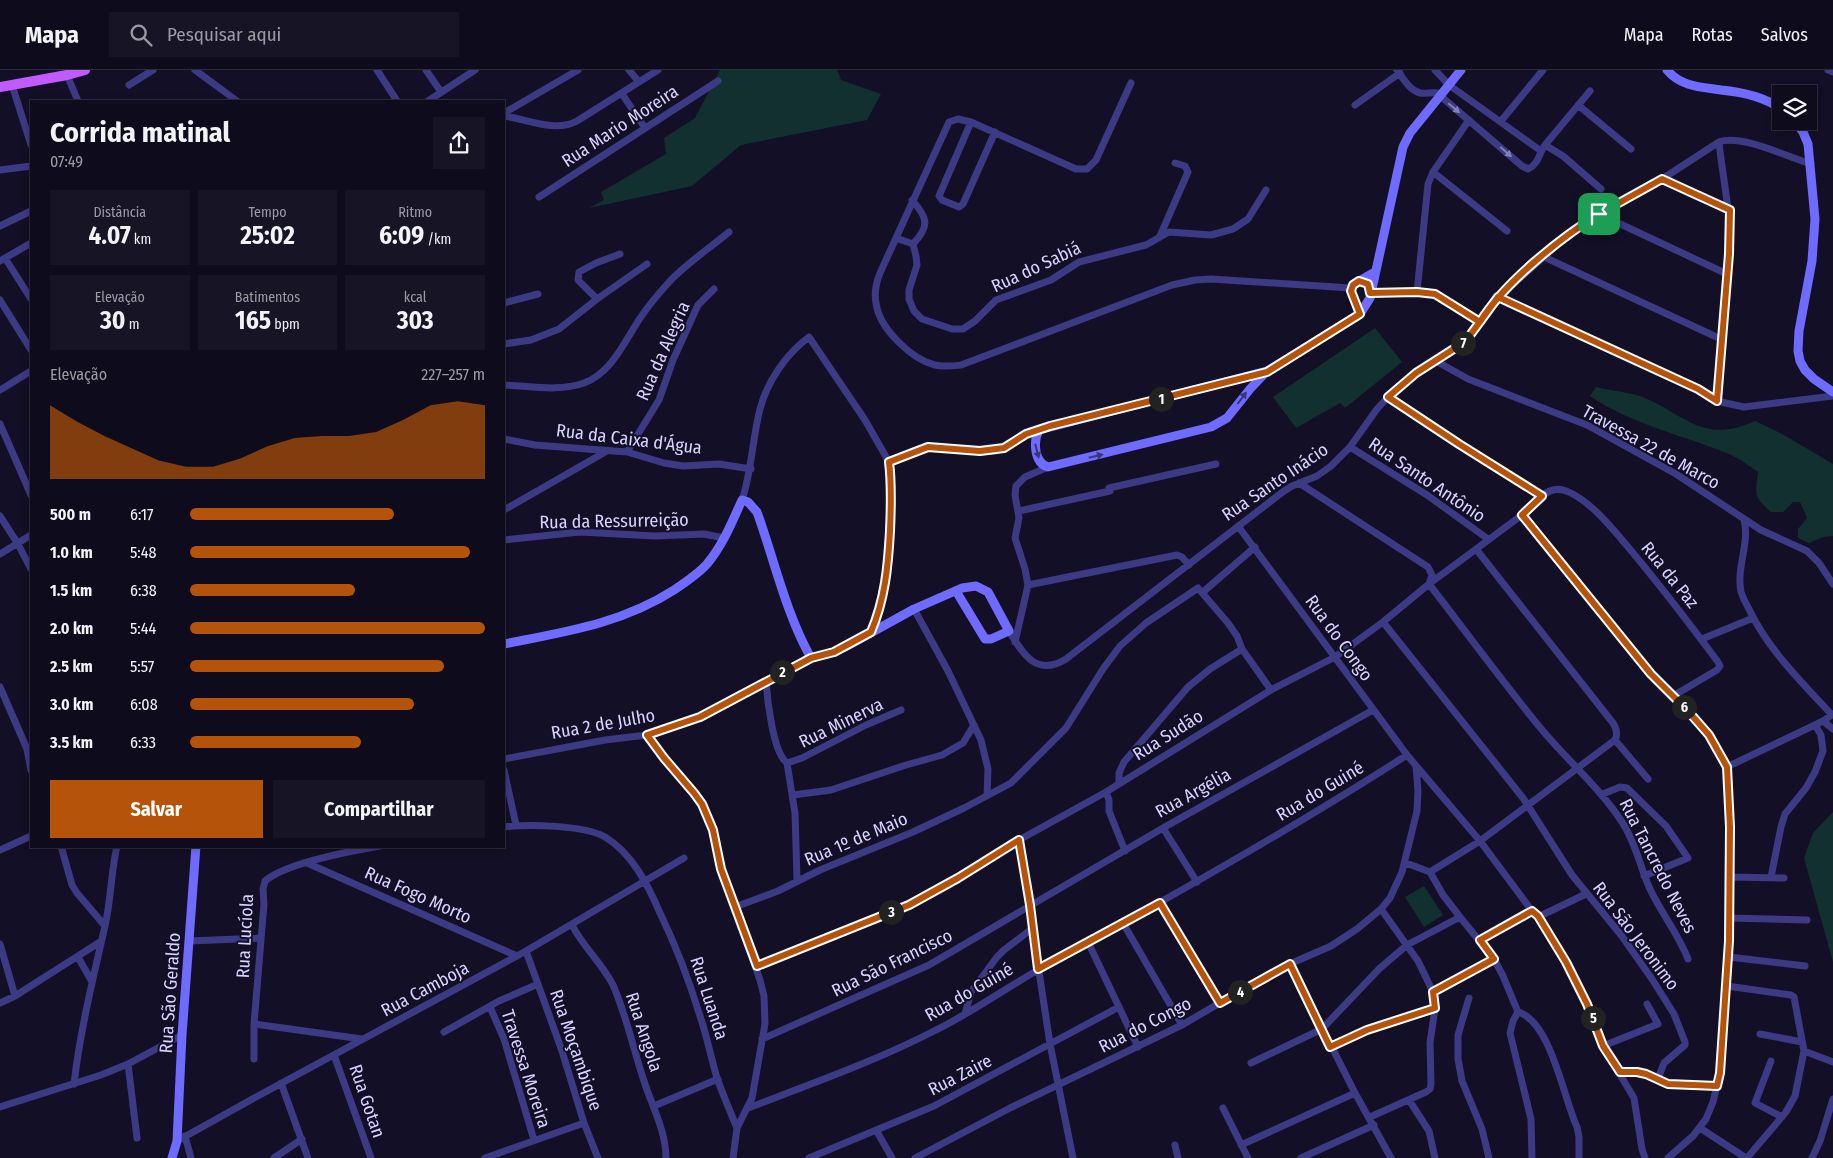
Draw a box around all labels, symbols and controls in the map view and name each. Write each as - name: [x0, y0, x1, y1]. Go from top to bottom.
- search box: [109, 12, 459, 57]
- text: Mapa: [25, 21, 79, 49]
- icon: search: [127, 21, 155, 49]
- text: Pesquisar aqui: [167, 23, 281, 46]
- text: Mapa: [1624, 24, 1664, 46]
- text: Rotas: [1692, 24, 1733, 46]
- text: Salvos: [1761, 24, 1808, 46]
- street label: Rua Mario Moreira: [558, 80, 683, 172]
- map controls: [1772, 85, 1817, 130]
- button: layers: [1772, 85, 1817, 130]
- one-way arrow: [1448, 102, 1460, 114]
- text: Corrida matinal: [50, 116, 230, 149]
- button: share: [433, 117, 485, 169]
- one-way arrow: [1499, 146, 1511, 158]
- text: 07:49: [50, 152, 83, 171]
- pin: [1578, 193, 1620, 235]
- icon: arrive: [1585, 200, 1613, 228]
- text: Distância: [93, 204, 146, 221]
- text: Tempo: [248, 204, 287, 221]
- text: Ritmo: [398, 204, 432, 221]
- text: 4.07: [88, 221, 131, 251]
- text: 25:02: [240, 221, 295, 251]
- text: 6:09: [379, 221, 424, 251]
- text: km: [131, 231, 151, 248]
- text: /km: [424, 231, 451, 248]
- street label: Rua do Sabiá: [988, 237, 1084, 297]
- text: Elevação: [95, 289, 145, 306]
- text: Batimentos: [235, 289, 300, 306]
- text: kcal: [404, 289, 427, 306]
- street label: Rua da Alegria: [631, 298, 695, 404]
- text: 30: [100, 306, 126, 336]
- text: 165: [235, 306, 271, 336]
- text: 303: [397, 306, 434, 336]
- text: m: [126, 316, 140, 333]
- text: bpm: [271, 316, 300, 333]
- pin: 7: [1450, 330, 1476, 356]
- text: 7: [1461, 335, 1466, 352]
- text: Elevação: [50, 365, 107, 384]
- text: 227–257 m: [421, 365, 485, 384]
- pin: 1: [1148, 386, 1174, 412]
- text: 1: [1159, 391, 1164, 408]
- one-way arrow: [1237, 391, 1247, 405]
- street label: Travessa 22 de Marco: [1578, 400, 1724, 494]
- street label: Rua da Caixa d'Água: [555, 418, 703, 459]
- street label: Rua Santo Antônio: [1364, 433, 1490, 527]
- street label: Rua Santo Inácio: [1218, 438, 1332, 526]
- one-way arrow: [1033, 443, 1041, 458]
- one-way arrow: [1088, 452, 1103, 460]
- text: 500 m: [50, 505, 91, 524]
- text: 6:17: [130, 505, 153, 524]
- street label: Rua da Ressurreição: [539, 509, 689, 533]
- street label: Rua da Paz: [1636, 537, 1704, 613]
- text: 1.0 km: [50, 543, 93, 562]
- text: 5:48: [130, 543, 156, 562]
- text: 1.5 km: [50, 581, 92, 600]
- text: 6:38: [130, 581, 157, 600]
- street label: Rua do Congo: [1300, 591, 1378, 685]
- text: 2.0 km: [50, 619, 93, 638]
- text: 5:44: [130, 619, 156, 638]
- text: 2.5 km: [50, 657, 93, 676]
- text: 5:57: [130, 657, 154, 676]
- pin: 2: [770, 660, 794, 684]
- text: 2: [779, 664, 786, 681]
- street label: Rua Minerva: [795, 693, 887, 753]
- pin: 6: [1672, 694, 1696, 720]
- text: 3.0 km: [50, 695, 93, 714]
- text: 6:08: [130, 695, 158, 714]
- text: 6: [1681, 699, 1688, 716]
- street label: Rua 2 de Julho: [549, 704, 657, 744]
- street label: Rua Sudão: [1129, 705, 1207, 765]
- text: 3.5 km: [50, 733, 93, 752]
- text: 6:33: [130, 733, 156, 752]
- street label: Rua do Guiné: [1272, 756, 1368, 826]
- street label: Rua Argélia: [1151, 763, 1235, 823]
- button: Salvar: [50, 780, 263, 838]
- button: Compartilhar: [273, 780, 485, 838]
- street label: Rua Tancredo Neves: [1615, 795, 1702, 937]
- street label: Rua 1º de Maio: [801, 807, 911, 871]
- street label: Rua Fogo Morto: [361, 862, 475, 928]
- street label: Rua São Jeronimo: [1588, 877, 1684, 995]
- street label: Rua Lucíola: [232, 893, 258, 979]
- pin: 3: [878, 900, 904, 924]
- text: 3: [888, 904, 895, 921]
- street label: Rua São Francisco: [828, 924, 956, 1002]
- street label: Rua São Geraldo: [155, 932, 185, 1054]
- street label: Rua Luanda: [685, 954, 733, 1043]
- street label: Rua Camboja: [377, 957, 473, 1021]
- street label: Rua do Guiné: [921, 958, 1017, 1026]
- pin: 4: [1228, 980, 1252, 1004]
- text: 4: [1237, 984, 1244, 1001]
- street label: Rua Moçambique: [545, 986, 607, 1114]
- street label: Rua Angola: [621, 989, 667, 1075]
- street label: Rua do Congo: [1095, 992, 1195, 1058]
- pin: 5: [1580, 1006, 1606, 1030]
- street label: Travessa Moreira: [497, 1007, 556, 1131]
- text: 5: [1590, 1010, 1597, 1027]
- street label: Rua Zaire: [924, 1050, 996, 1100]
- street label: Rua Gotan: [344, 1061, 390, 1141]

